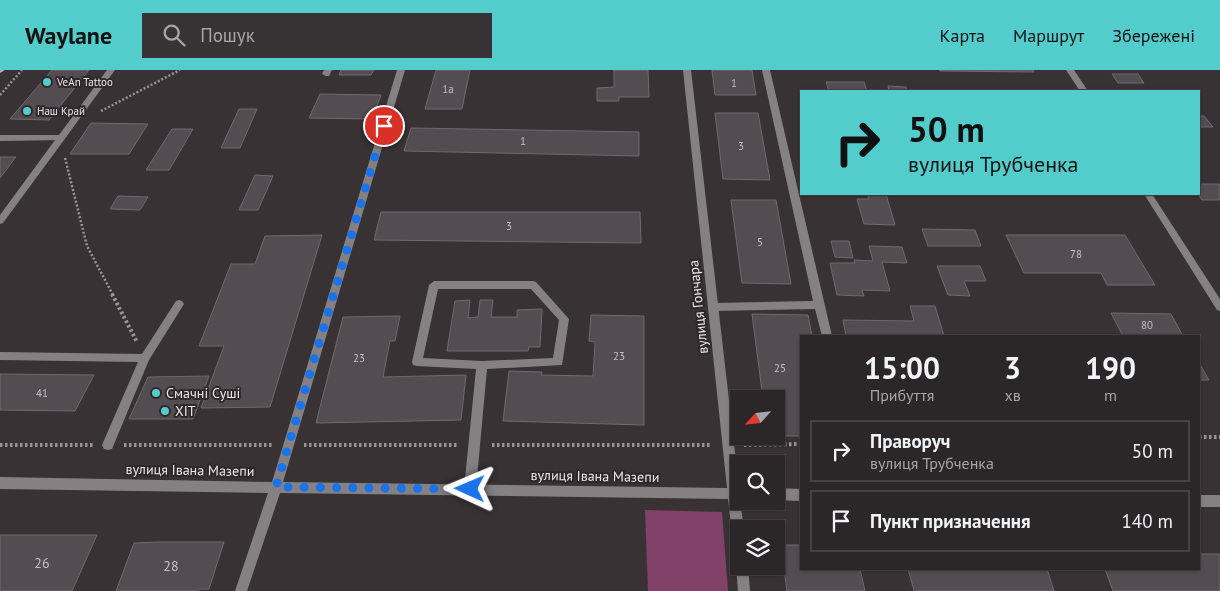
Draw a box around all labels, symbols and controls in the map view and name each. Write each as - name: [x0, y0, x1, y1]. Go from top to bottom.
- search box: [142, 13, 492, 58]
- text: Waylane: [25, 20, 112, 51]
- icon: search: [160, 21, 188, 49]
- text: Пошук: [200, 23, 255, 47]
- text: Карта: [940, 24, 985, 47]
- text: Маршрут: [1013, 24, 1084, 47]
- text: Збережені: [1112, 24, 1195, 47]
- place label: VeAn Tattoo: [56, 75, 113, 89]
- marker: VeAn Tattoo: [41, 76, 53, 88]
- house number: 1: [731, 76, 737, 90]
- house number: 1а: [442, 82, 454, 96]
- place label: Наш Край: [37, 104, 85, 118]
- marker: Наш Край: [21, 105, 33, 117]
- pin: [363, 105, 405, 147]
- text: 50 m: [908, 106, 985, 152]
- icon: right: [825, 110, 890, 175]
- icon: arrive: [370, 112, 398, 140]
- house number: 1: [520, 134, 526, 148]
- house number: 3: [738, 139, 744, 153]
- text: вулиця Трубченка: [908, 150, 1078, 178]
- house number: 3: [506, 219, 512, 233]
- house number: 5: [757, 235, 763, 249]
- house number: 78: [1070, 247, 1082, 261]
- street label: вулиця Гончара: [684, 259, 712, 355]
- house number: 80: [1141, 318, 1153, 332]
- text: 15:00: [864, 348, 940, 387]
- text: 3: [1004, 348, 1021, 387]
- text: 190: [1085, 348, 1136, 387]
- house number: 23: [613, 349, 625, 363]
- house number: 23: [353, 351, 365, 365]
- house number: 25: [774, 361, 786, 375]
- place label: Смачні Суші: [166, 384, 240, 402]
- text: Прибуття: [870, 385, 934, 405]
- text: хв: [1004, 385, 1021, 405]
- text: m: [1104, 385, 1117, 405]
- house number: 41: [36, 386, 48, 400]
- marker: Смачні Суші: [150, 387, 162, 399]
- north arrow: [730, 390, 785, 445]
- map controls: [730, 390, 785, 575]
- place label: ХІТ: [175, 402, 196, 420]
- marker: ХІТ: [159, 405, 171, 417]
- text: Праворуч: [870, 429, 950, 453]
- icon: right: [827, 437, 855, 465]
- text: 50 m: [1132, 439, 1173, 463]
- text: вулиця Трубченка: [870, 453, 994, 473]
- button: search: [730, 455, 785, 510]
- street label: вулиця Івана Мазепи: [125, 460, 255, 480]
- position arrow: [443, 462, 495, 514]
- street label: вулиця Івана Мазепи: [530, 466, 660, 486]
- icon: arrive: [827, 507, 855, 535]
- text: Пункт призначення: [870, 509, 1031, 533]
- text: 140 m: [1121, 509, 1173, 533]
- button: layers: [730, 520, 785, 575]
- house number: 26: [34, 554, 50, 572]
- house number: 28: [163, 557, 179, 575]

